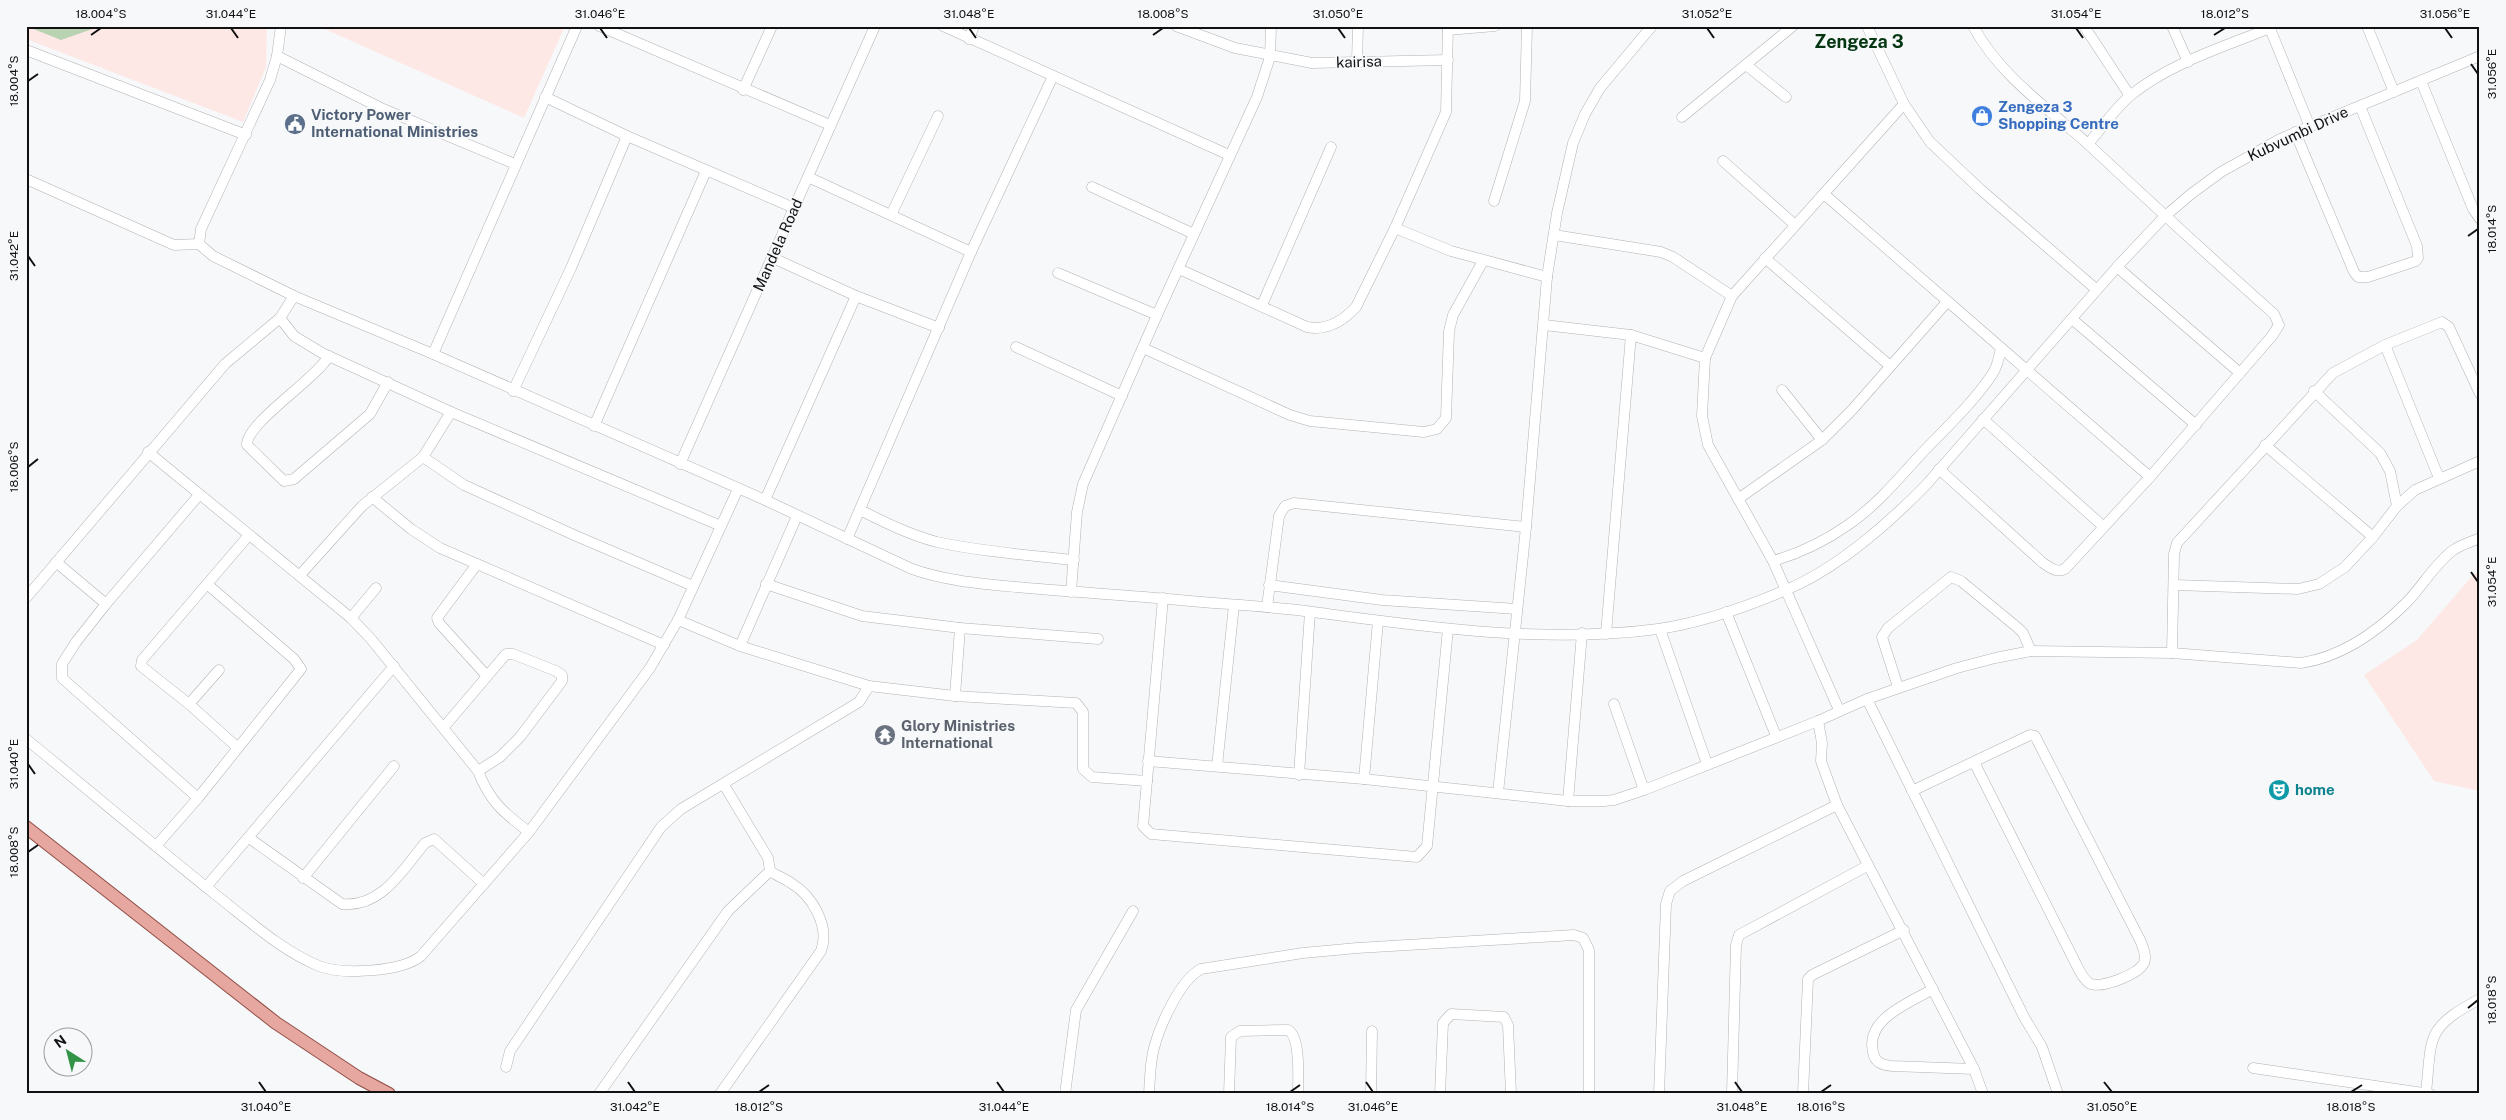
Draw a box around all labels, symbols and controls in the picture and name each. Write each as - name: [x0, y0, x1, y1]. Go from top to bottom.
- text: 18.004°S: [75, 7, 127, 21]
- text: 31.044°E: [206, 7, 256, 21]
- text: 31.046°E: [575, 7, 625, 21]
- text: 31.048°E: [944, 7, 994, 21]
- text: 18.008°S: [1137, 7, 1189, 21]
- text: 31.050°E: [1313, 7, 1363, 21]
- text: 31.052°E: [1682, 7, 1732, 21]
- text: 31.054°E: [2051, 7, 2101, 21]
- text: 18.012°S: [2201, 7, 2249, 21]
- text: 31.056°E: [2420, 7, 2470, 21]
- district label: Zengeza 3: [1814, 31, 1904, 52]
- text: 31.056°E: [2485, 49, 2499, 99]
- street label: kairisa: [1336, 52, 1382, 71]
- text: 18.004°S: [7, 55, 21, 107]
- place label: Zengeza 3 Shopping Centre: [1998, 98, 2119, 132]
- street label: Kubvumbi Drive: [2245, 103, 2351, 164]
- shop icon: Zengeza 3 Shopping Centre: [1970, 104, 1994, 128]
- place label: Victory Power International Ministries: [311, 106, 478, 140]
- public building icon: Victory Power International Ministries: [283, 112, 307, 136]
- street label: Mandela Road: [750, 196, 806, 294]
- text: 18.014°S: [2485, 205, 2499, 253]
- text: 31.042°E: [7, 231, 21, 281]
- text: 18.006°S: [7, 442, 21, 492]
- text: 31.054°E: [2485, 557, 2499, 607]
- place label: Glory Ministries International: [901, 717, 1015, 751]
- temple icon: Glory Ministries International: [873, 723, 897, 747]
- text: 31.040°E: [7, 739, 21, 789]
- theatre icon: home: [2267, 778, 2291, 802]
- place label: home: [2295, 781, 2335, 798]
- text: 18.008°S: [7, 826, 21, 878]
- text: 18.018°S: [2485, 976, 2499, 1024]
- north arrow: [42, 1028, 92, 1078]
- text: N: [51, 1032, 69, 1051]
- text: 31.040°E: [241, 1100, 291, 1114]
- text: 31.042°E: [610, 1100, 660, 1114]
- text: 18.012°S: [735, 1100, 783, 1114]
- text: 31.044°E: [979, 1100, 1029, 1114]
- text: 18.014°S: [1266, 1100, 1314, 1114]
- text: 31.046°E: [1348, 1100, 1398, 1114]
- text: 31.048°E: [1717, 1100, 1767, 1114]
- text: 18.016°S: [1797, 1100, 1845, 1114]
- text: 31.050°E: [2087, 1100, 2137, 1114]
- text: 18.018°S: [2327, 1100, 2375, 1114]

